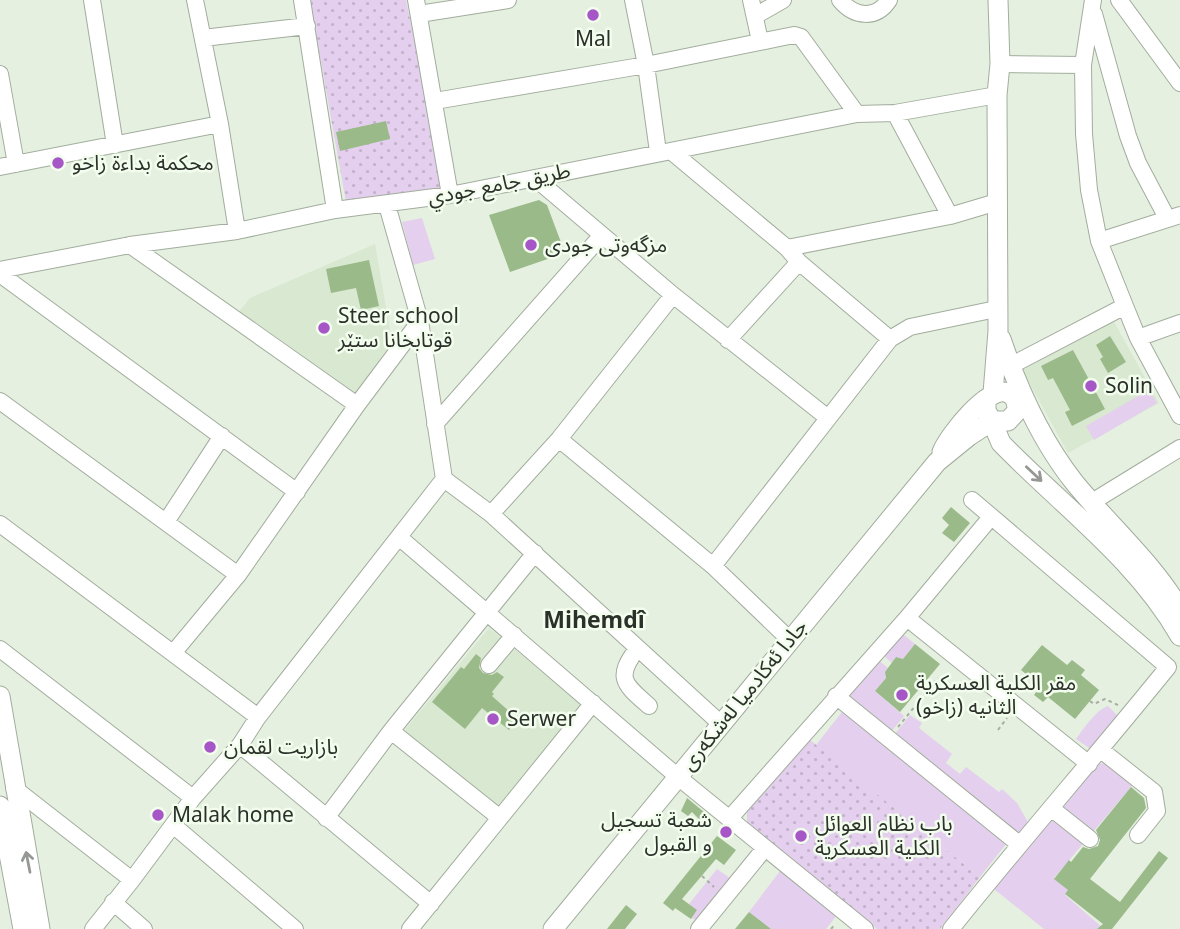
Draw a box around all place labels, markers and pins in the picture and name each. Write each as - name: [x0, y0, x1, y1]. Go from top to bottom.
- marker: Mal: [585, 7, 601, 23]
- place label: Mal: [575, 17, 611, 61]
- place label: محكمة بداءة زاخو: [72, 141, 214, 185]
- marker: محكمة بداءة زاخو: [50, 155, 66, 171]
- place label: مزگەوتی جودی: [545, 223, 667, 267]
- marker: مزگەوتی جودی: [523, 237, 539, 253]
- place label: Steer school قوتابخانا ستێر: [337, 294, 459, 362]
- marker: Steer school قوتابخانا ستێر: [316, 320, 332, 336]
- place label: Solin: [1105, 364, 1153, 408]
- marker: Solin: [1083, 378, 1099, 394]
- place label: مقر الكلية العسكرية الثانيه (زاخو): [916, 661, 1076, 729]
- marker: مقر الكلية العسكرية الثانيه (زاخو): [894, 687, 910, 703]
- place label: Serwer: [507, 697, 576, 741]
- marker: Serwer: [485, 711, 501, 727]
- place label: بازاريت لقمان: [224, 725, 338, 769]
- marker: بازاريت لقمان: [202, 739, 218, 755]
- place label: Malak home: [172, 793, 294, 837]
- place label: شعبة تسجيل و القبول: [601, 798, 712, 866]
- place label: باب نظام العوائل الكلية العسكرية: [815, 802, 953, 870]
- marker: Malak home: [150, 807, 166, 823]
- marker: شعبة تسجيل و القبول: [718, 824, 734, 840]
- marker: باب نظام العوائل الكلية العسكرية: [793, 828, 809, 844]

